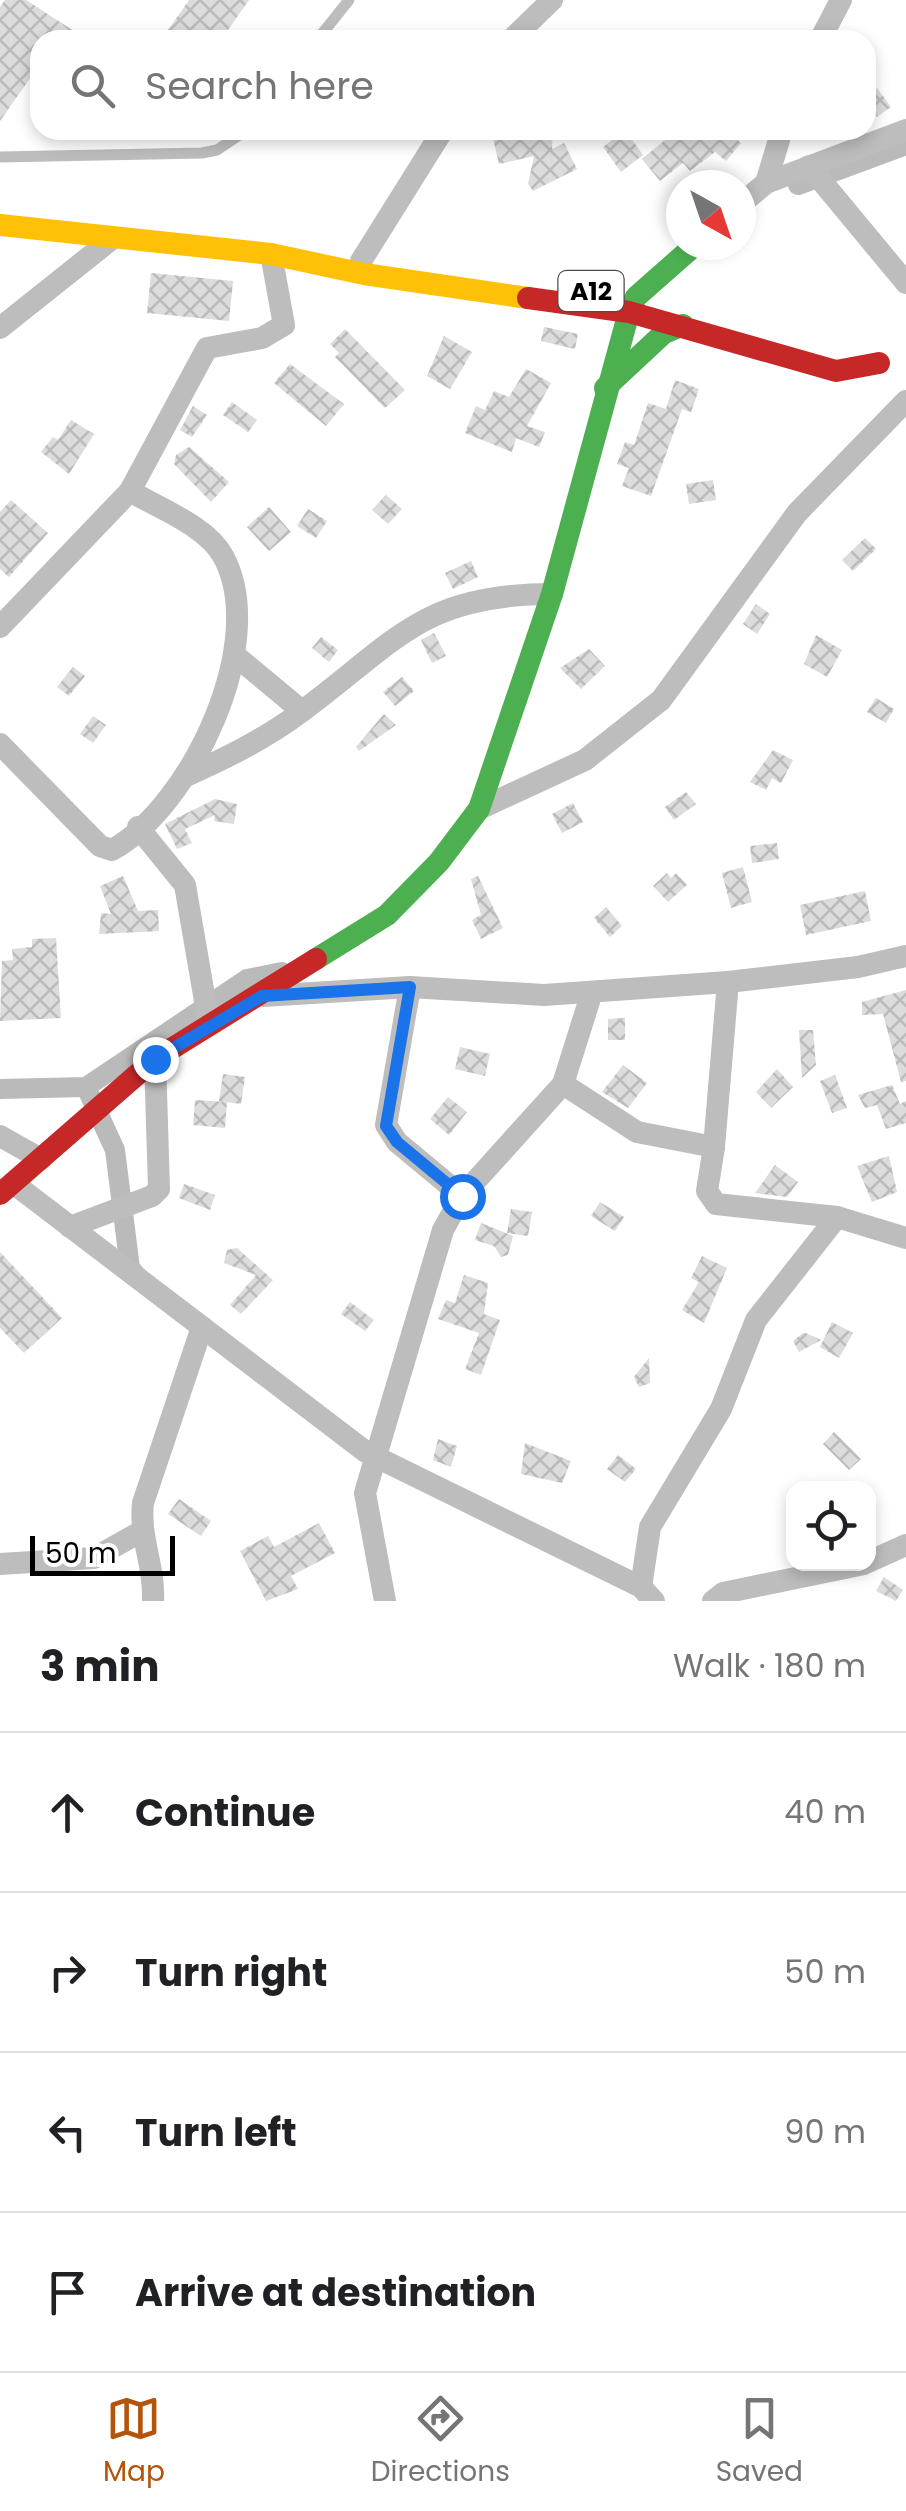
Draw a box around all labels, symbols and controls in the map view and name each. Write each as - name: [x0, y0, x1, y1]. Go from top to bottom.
- search box: [30, 30, 876, 140]
- icon: search: [65, 58, 120, 113]
- text: Search here: [145, 59, 374, 112]
- north arrow: [666, 170, 756, 260]
- road number: A12: [558, 271, 624, 311]
- route end: [133, 1037, 179, 1083]
- route start: [440, 1174, 486, 1220]
- map controls: [786, 1481, 876, 1571]
- button: locate: [786, 1481, 876, 1571]
- scale bar: [30, 1531, 175, 1576]
- text: 50 m: [45, 1534, 116, 1573]
- text: 3 min: [40, 1637, 160, 1696]
- text: Walk · 180 m: [673, 1643, 866, 1688]
- icon: ahead: [40, 1785, 95, 1840]
- text: Continue: [135, 1786, 315, 1839]
- text: 40 m: [784, 1789, 866, 1834]
- icon: right: [40, 1945, 95, 2000]
- text: Turn right: [135, 1946, 327, 1999]
- text: 50 m: [784, 1949, 866, 1994]
- icon: left: [40, 2105, 95, 2160]
- text: Turn left: [135, 2106, 297, 2159]
- text: 90 m: [784, 2109, 866, 2154]
- icon: arrive: [40, 2265, 95, 2320]
- text: Arrive at destination: [135, 2266, 536, 2319]
- tab: Map: [103, 2391, 165, 2493]
- tab: Directions: [371, 2391, 510, 2493]
- tab: Saved: [716, 2391, 803, 2493]

